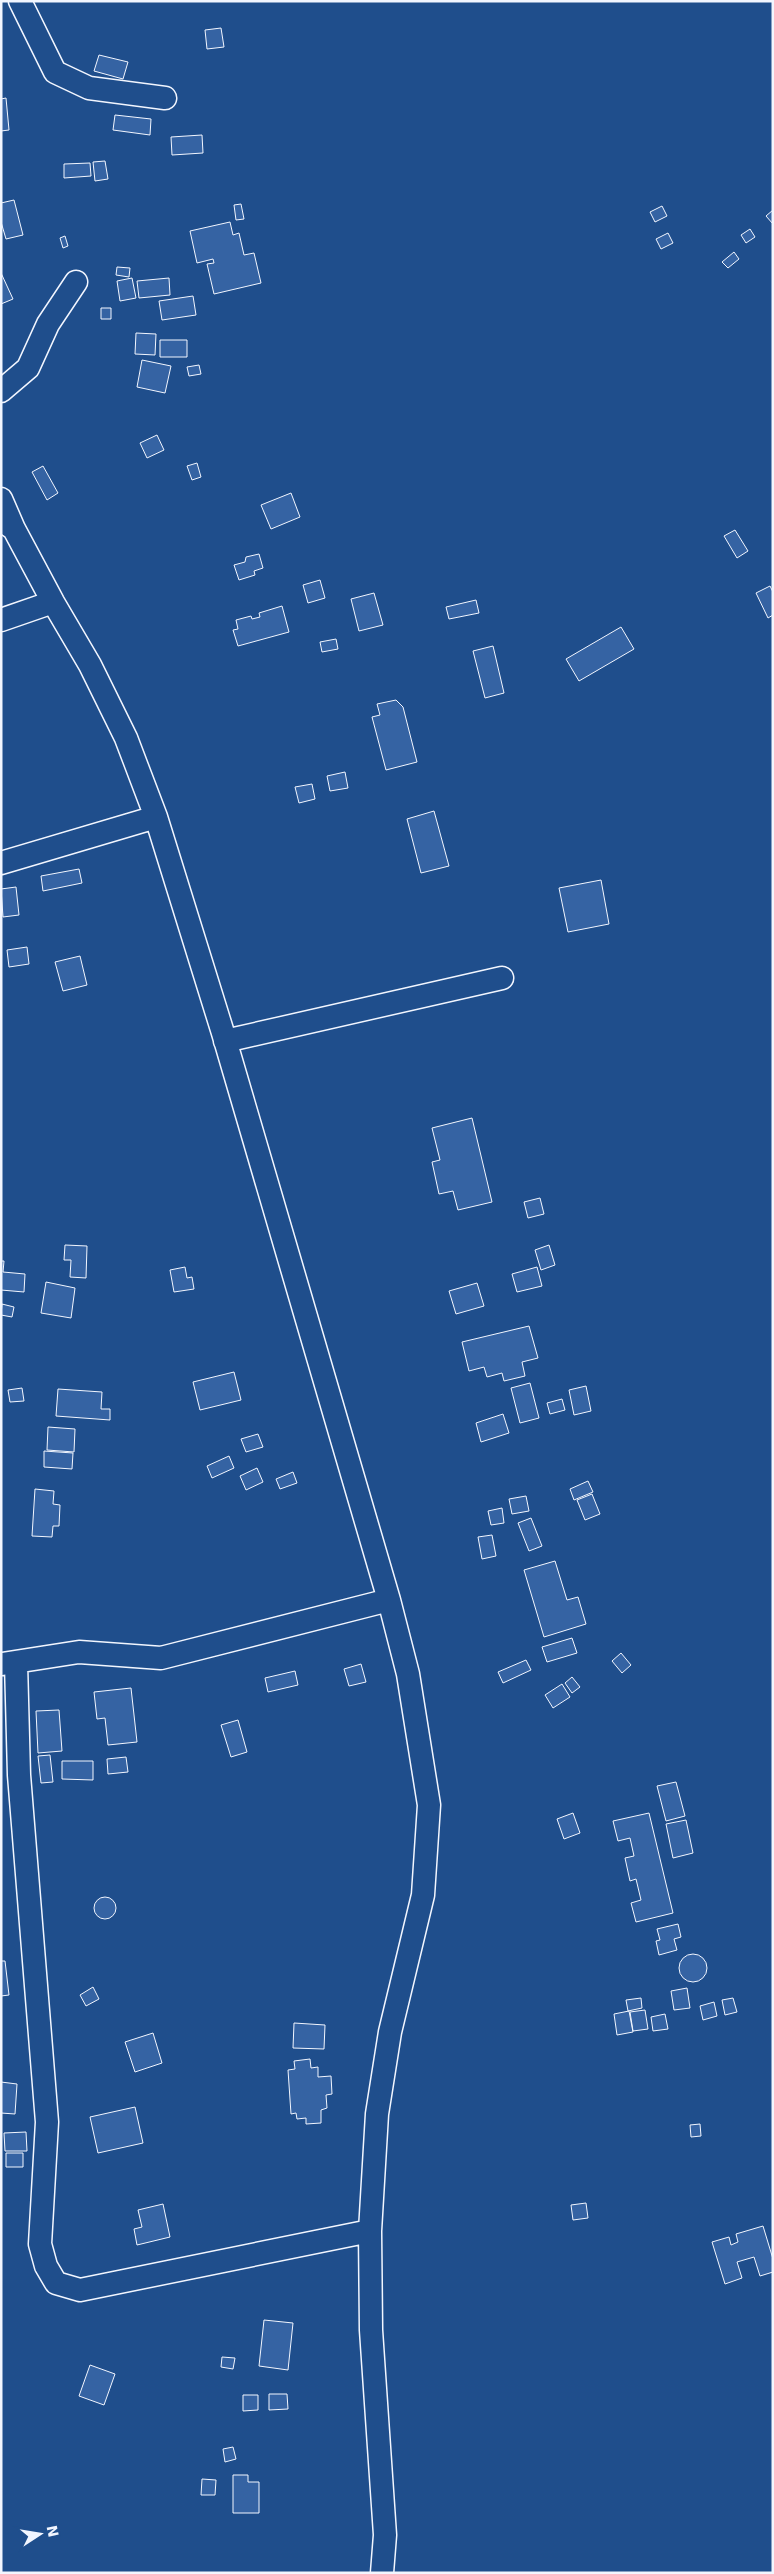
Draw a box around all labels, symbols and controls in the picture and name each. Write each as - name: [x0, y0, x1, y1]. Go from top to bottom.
- north arrow: [15, 2509, 65, 2559]
- text: N: [44, 2524, 62, 2539]

